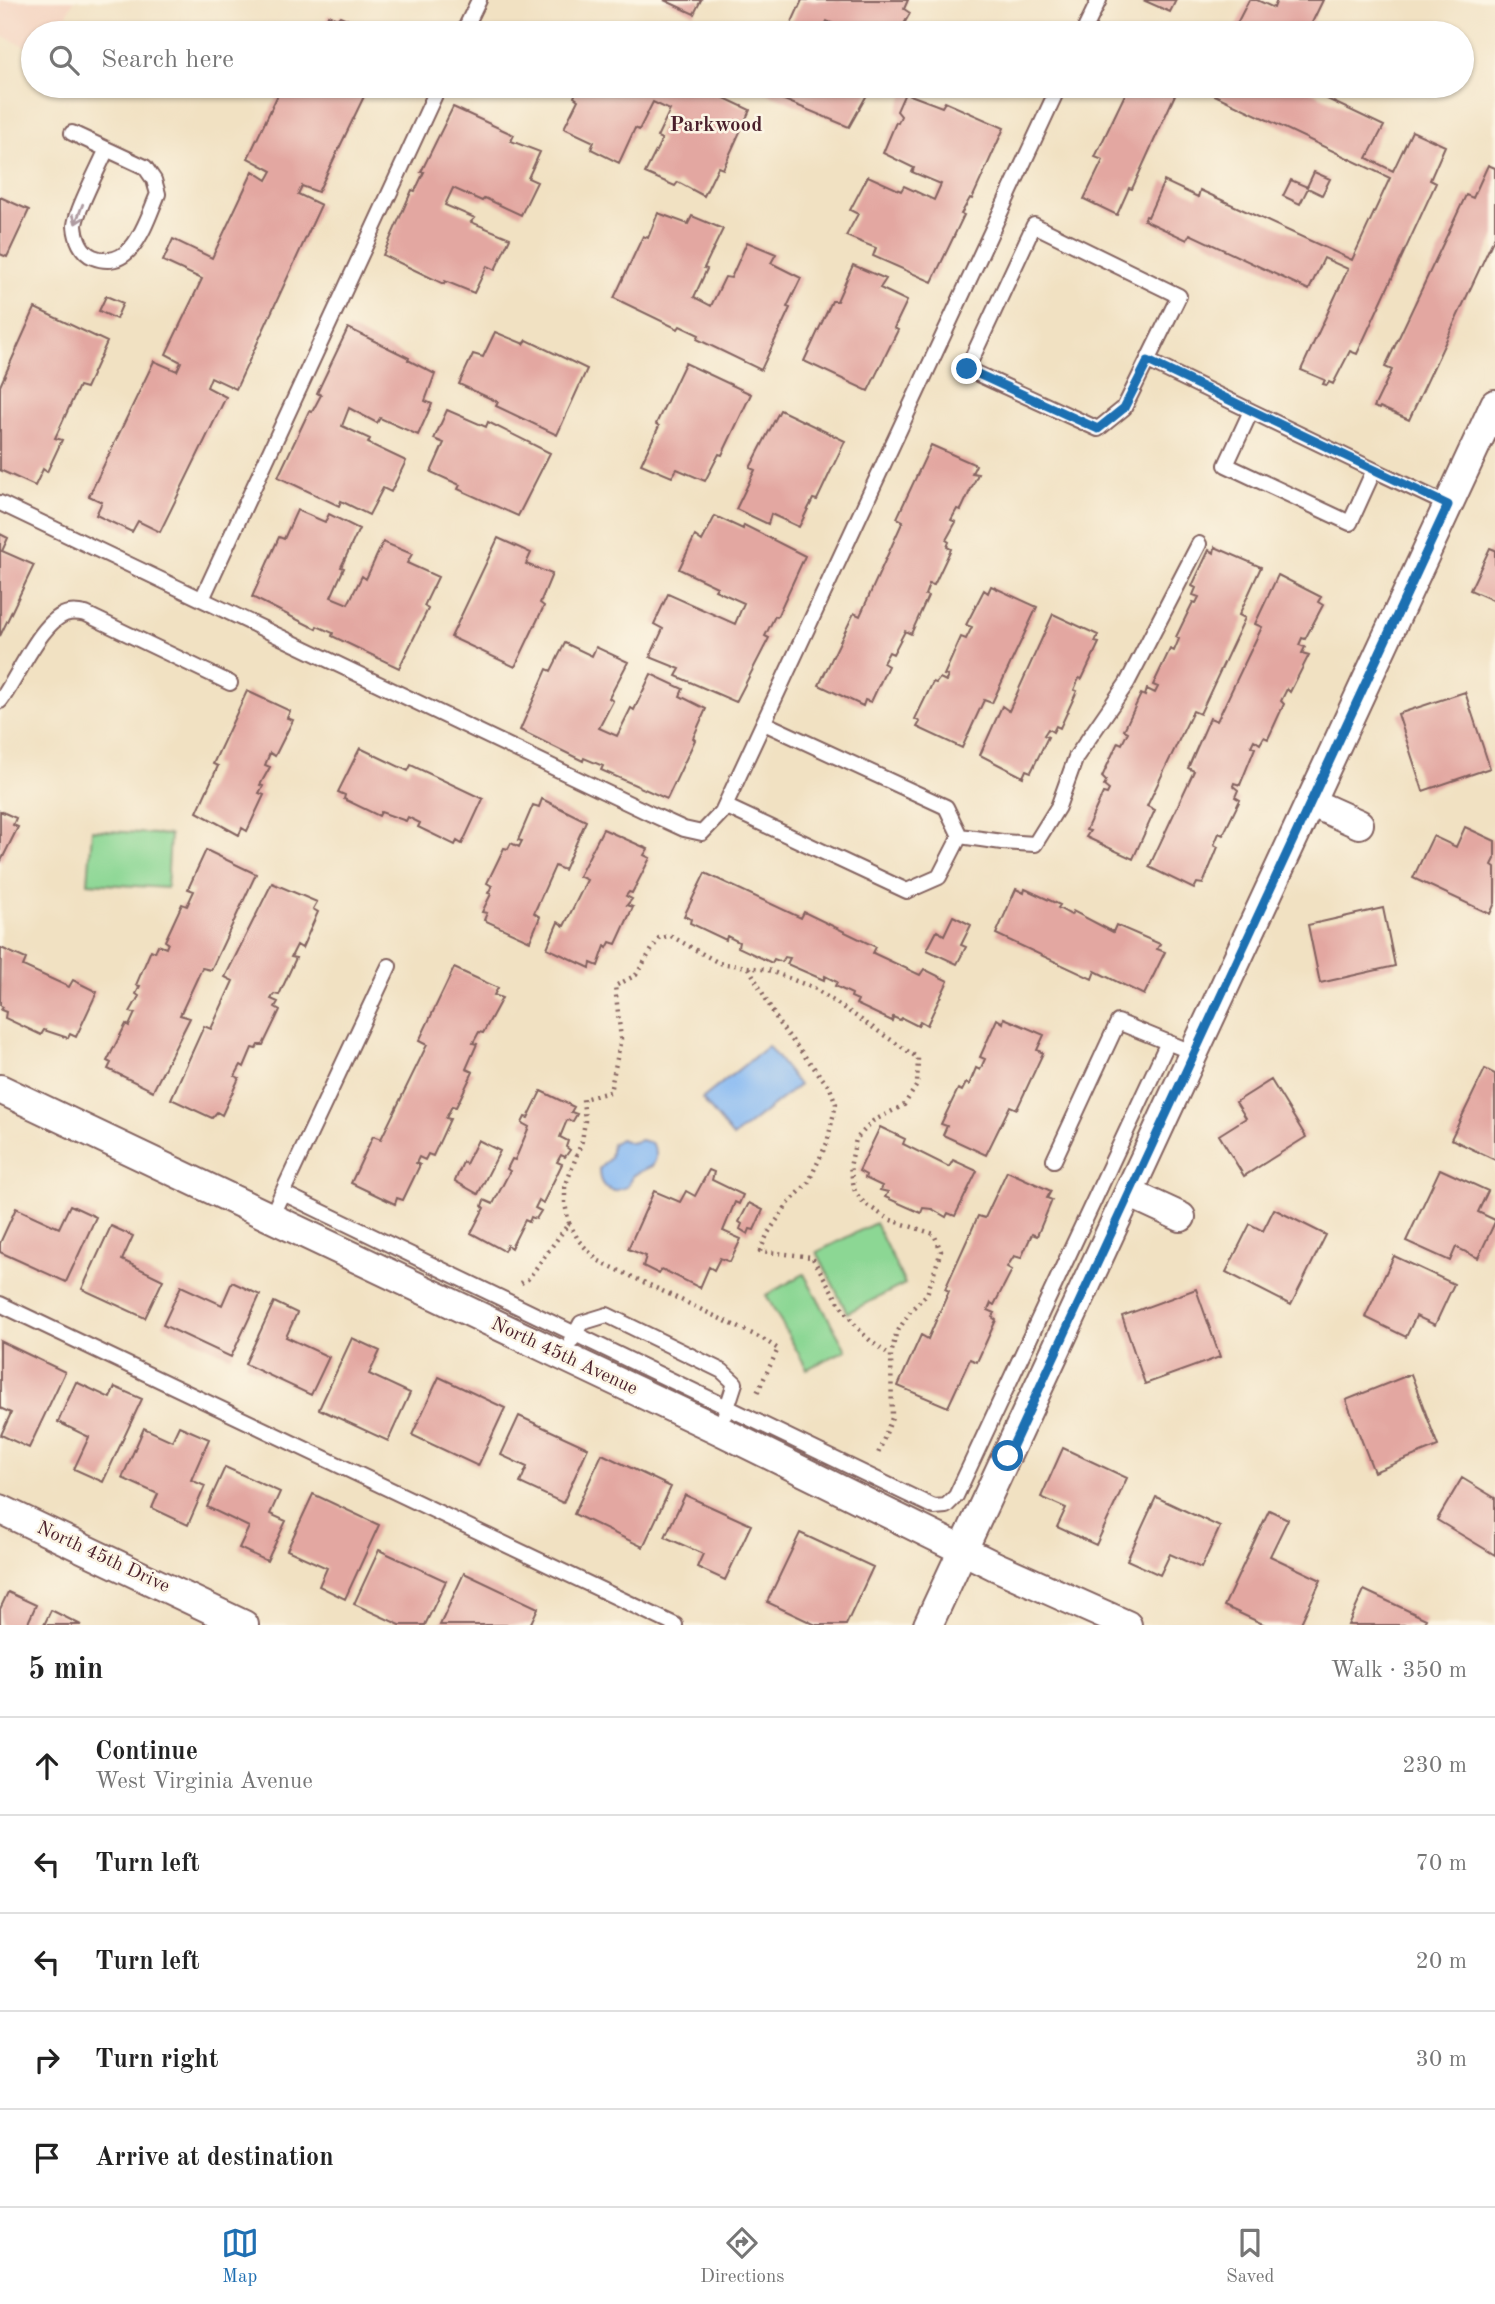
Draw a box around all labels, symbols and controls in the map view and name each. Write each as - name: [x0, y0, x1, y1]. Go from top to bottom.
- search box: [21, 21, 1474, 98]
- icon: search: [45, 41, 83, 79]
- text: Search here: [101, 47, 234, 73]
- district label: Parkwood: [670, 115, 762, 136]
- one-way arrow: [72, 202, 85, 224]
- route end: [951, 353, 982, 384]
- street label: North 45th Avenue: [488, 1315, 640, 1399]
- route start: [992, 1440, 1023, 1471]
- street label: North 45th Drive: [34, 1519, 172, 1597]
- text: 5 min: [28, 1655, 103, 1685]
- text: Walk · 350 m: [1331, 1659, 1467, 1682]
- text: Continue: [95, 1739, 198, 1765]
- icon: ahead: [28, 1747, 66, 1785]
- text: 230 m: [1402, 1754, 1467, 1777]
- text: West Virginia Avenue: [95, 1770, 313, 1793]
- icon: left: [28, 1845, 66, 1883]
- text: Turn left: [95, 1851, 200, 1877]
- text: 70 m: [1416, 1852, 1467, 1875]
- icon: left: [28, 1943, 66, 1981]
- text: Turn left: [95, 1949, 200, 1975]
- text: 20 m: [1416, 1950, 1467, 1973]
- icon: right: [28, 2041, 66, 2079]
- text: Turn right: [95, 2047, 218, 2073]
- text: 30 m: [1416, 2048, 1467, 2071]
- icon: arrive: [28, 2139, 66, 2177]
- text: Arrive at destination: [95, 2145, 334, 2171]
- tab: Map: [221, 2224, 259, 2289]
- tab: Directions: [700, 2224, 785, 2289]
- tab: Saved: [1226, 2224, 1274, 2289]

